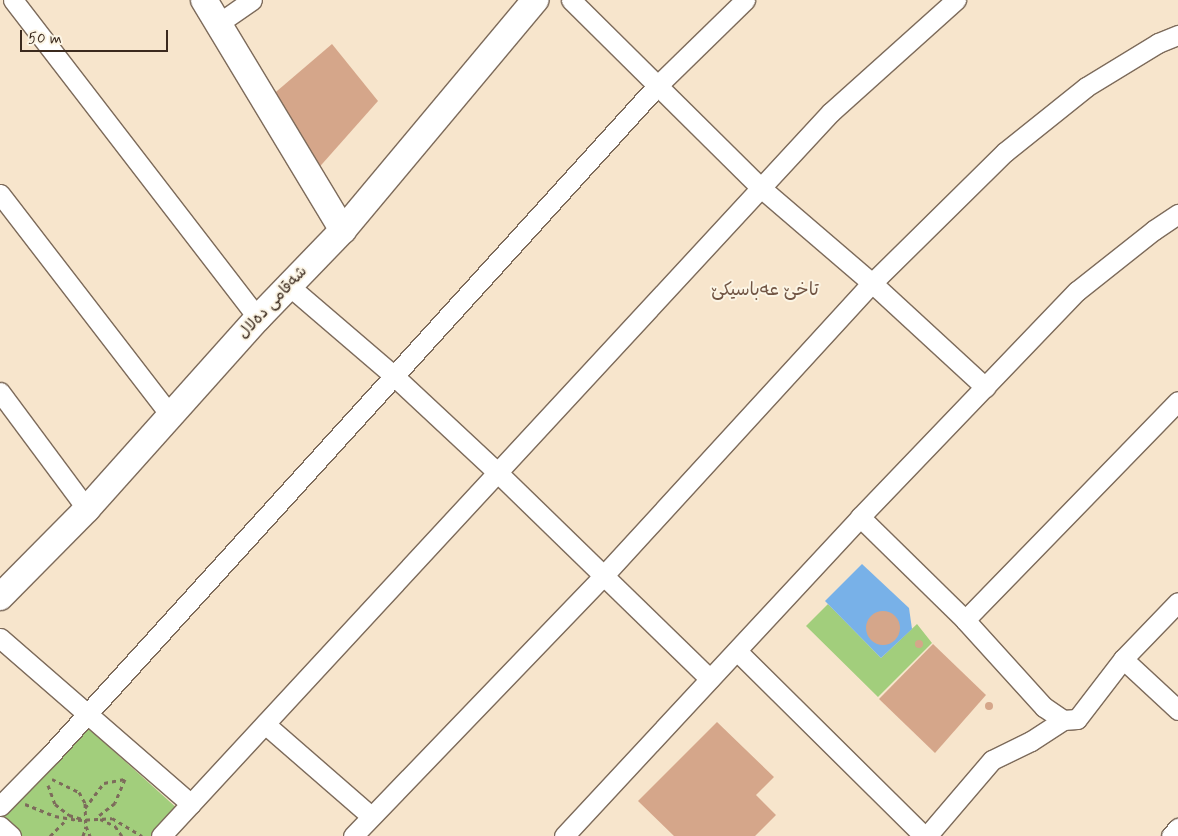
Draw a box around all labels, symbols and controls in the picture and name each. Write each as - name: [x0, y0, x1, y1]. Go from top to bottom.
- scale bar: [22, 20, 170, 52]
- text: 50 m: [28, 29, 62, 49]
- street label: شەقامی دەلال: [234, 263, 312, 343]
- district label: تاخێ عه‌باسيكێ: [711, 279, 819, 301]

